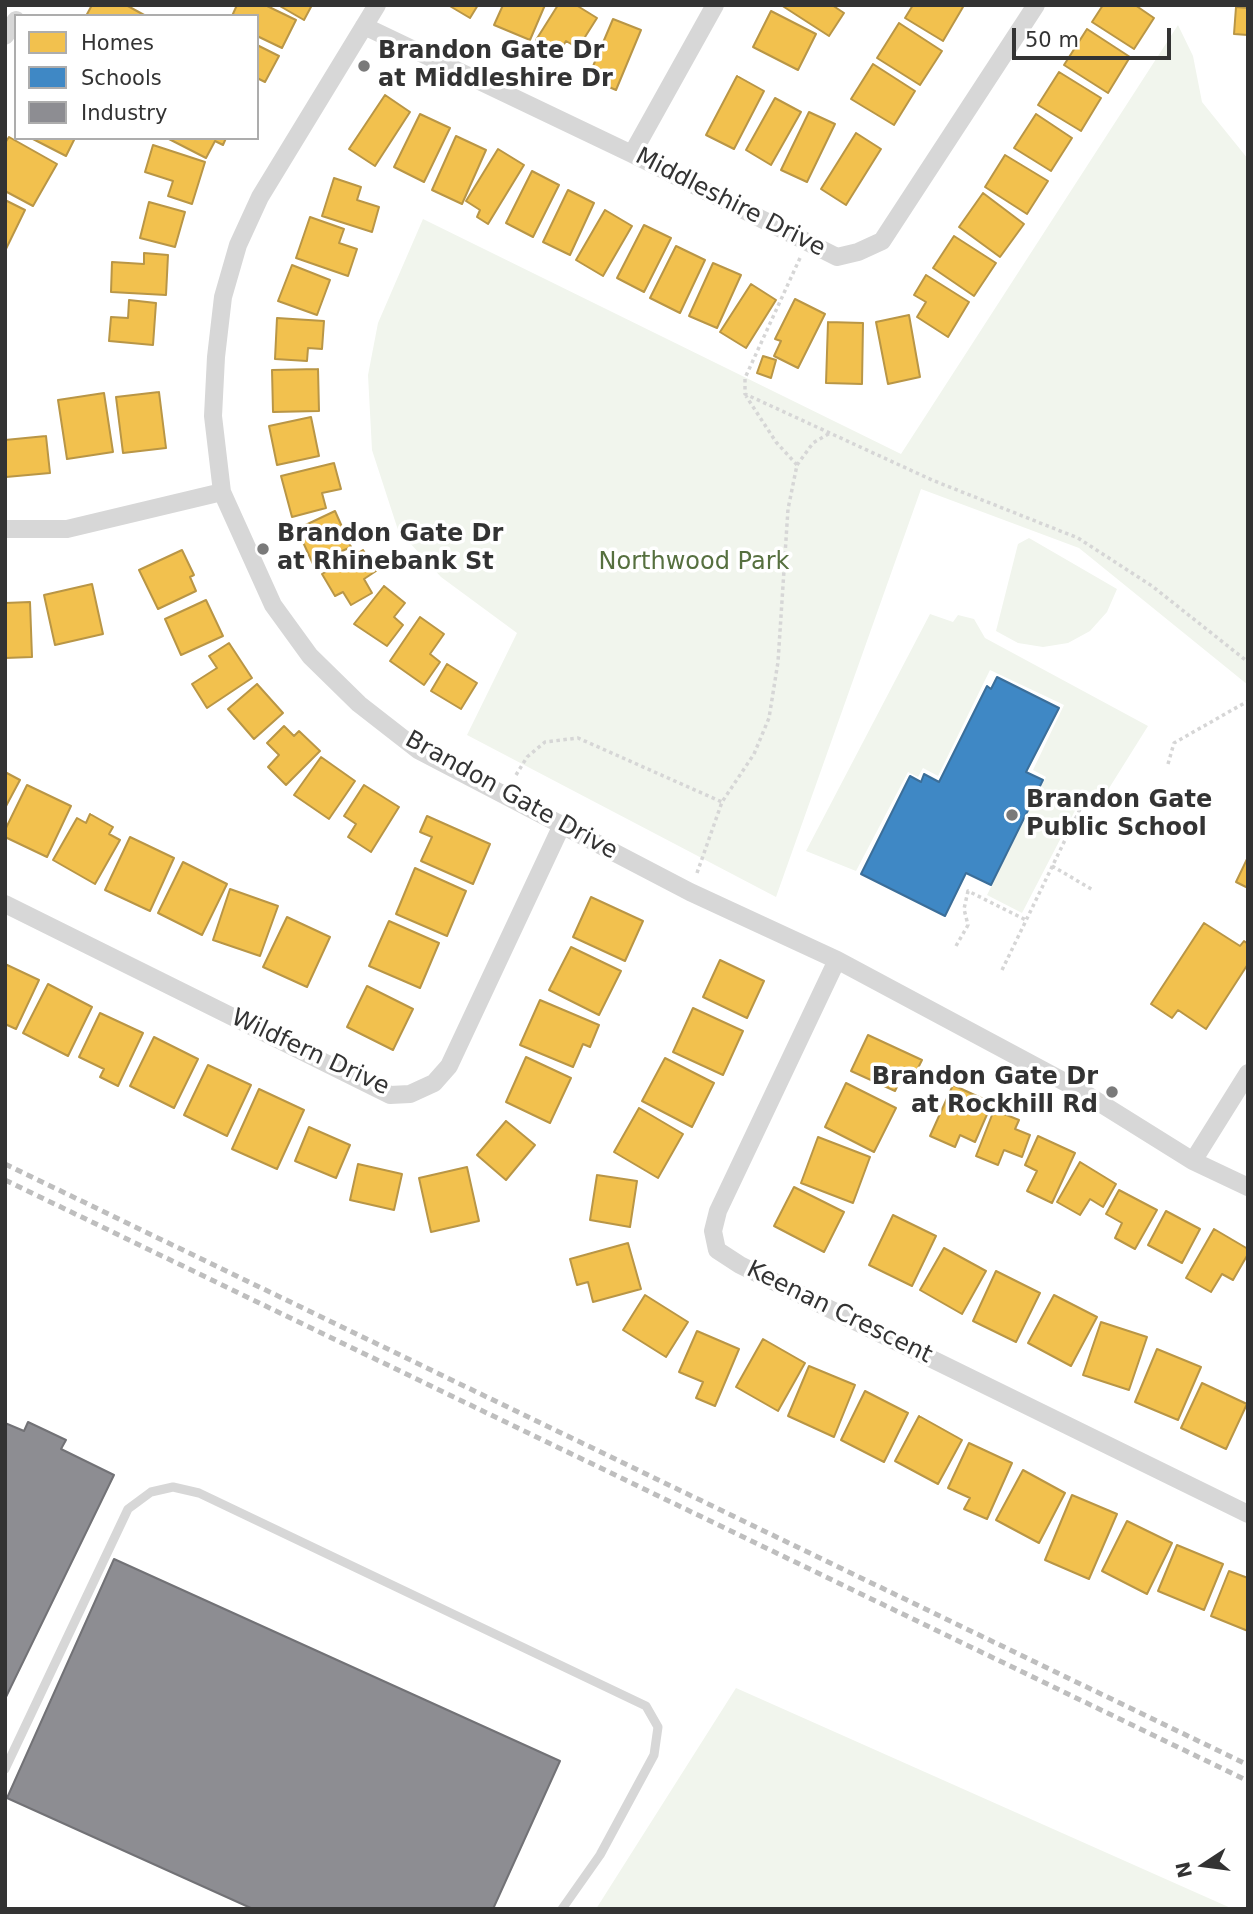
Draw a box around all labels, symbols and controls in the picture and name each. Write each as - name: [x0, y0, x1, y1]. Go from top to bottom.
- legend: [14, 14, 259, 140]
- scale bar: [1015, 14, 1174, 58]
- text: 50 m: [1025, 28, 1079, 52]
- text: Homes: [81, 31, 154, 55]
- place label: Brandon Gate Dr at Middleshire Dr: [378, 38, 613, 94]
- marker: Brandon Gate Dr at Middleshire Dr: [356, 58, 372, 74]
- text: Schools: [81, 66, 162, 90]
- text: Industry: [81, 101, 167, 125]
- street label: Middleshire Drive: [630, 143, 830, 263]
- place label: Brandon Gate Dr at Rhinebank St: [277, 521, 503, 577]
- marker: Brandon Gate Dr at Rhinebank St: [255, 541, 271, 557]
- park label: Northwood Park: [599, 549, 789, 577]
- street label: Brandon Gate Drive: [400, 726, 622, 866]
- place label: Brandon Gate Public School: [1026, 787, 1212, 843]
- marker: Brandon Gate Public School: [1004, 807, 1020, 823]
- street label: Wildfern Drive: [226, 1004, 394, 1102]
- place label: Brandon Gate Dr at Rockhill Rd: [872, 1064, 1098, 1120]
- marker: Brandon Gate Dr at Rockhill Rd: [1104, 1084, 1120, 1100]
- street label: Keenan Crescent: [742, 1256, 936, 1370]
- north arrow: [1169, 1830, 1239, 1900]
- text: N: [1171, 1860, 1196, 1880]

